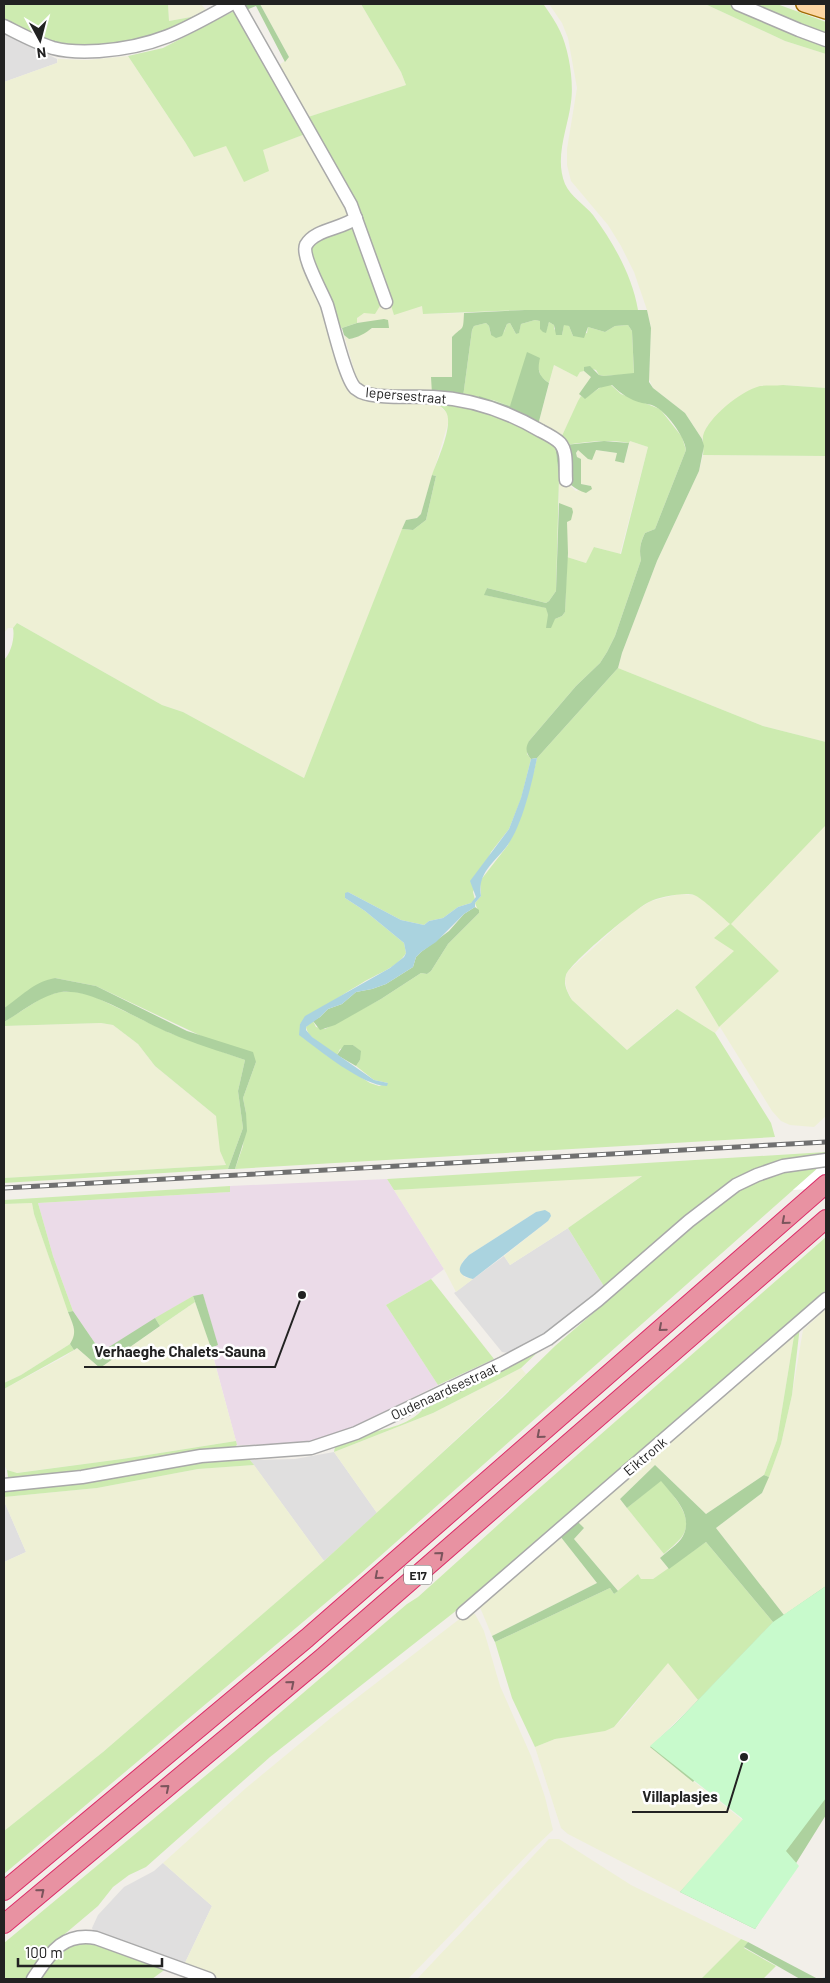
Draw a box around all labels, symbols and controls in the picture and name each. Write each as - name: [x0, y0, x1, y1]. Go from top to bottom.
- north arrow: [15, 15, 65, 65]
- text: N: [36, 44, 47, 62]
- street label: Iepersestraat: [365, 383, 447, 407]
- one-way arrow: [781, 1215, 790, 1224]
- one-way arrow: [659, 1322, 668, 1331]
- callout: Verhaeghe Chalets-Sauna: [84, 1337, 275, 1367]
- text: Verhaeghe Chalets-Sauna: [94, 1342, 266, 1360]
- street label: Oudenaardsestraat: [388, 1359, 500, 1423]
- one-way arrow: [537, 1429, 546, 1437]
- street label: Eiktronk: [620, 1433, 670, 1479]
- one-way arrow: [435, 1552, 444, 1561]
- road number: E17: [404, 1566, 432, 1584]
- one-way arrow: [375, 1570, 384, 1579]
- one-way arrow: [285, 1682, 294, 1690]
- callout: Villaplasjes: [632, 1782, 727, 1812]
- one-way arrow: [160, 1786, 169, 1794]
- text: Villaplasjes: [642, 1787, 718, 1805]
- one-way arrow: [35, 1890, 44, 1898]
- scale bar: [18, 1936, 161, 1968]
- text: 100 m: [25, 1943, 63, 1961]

